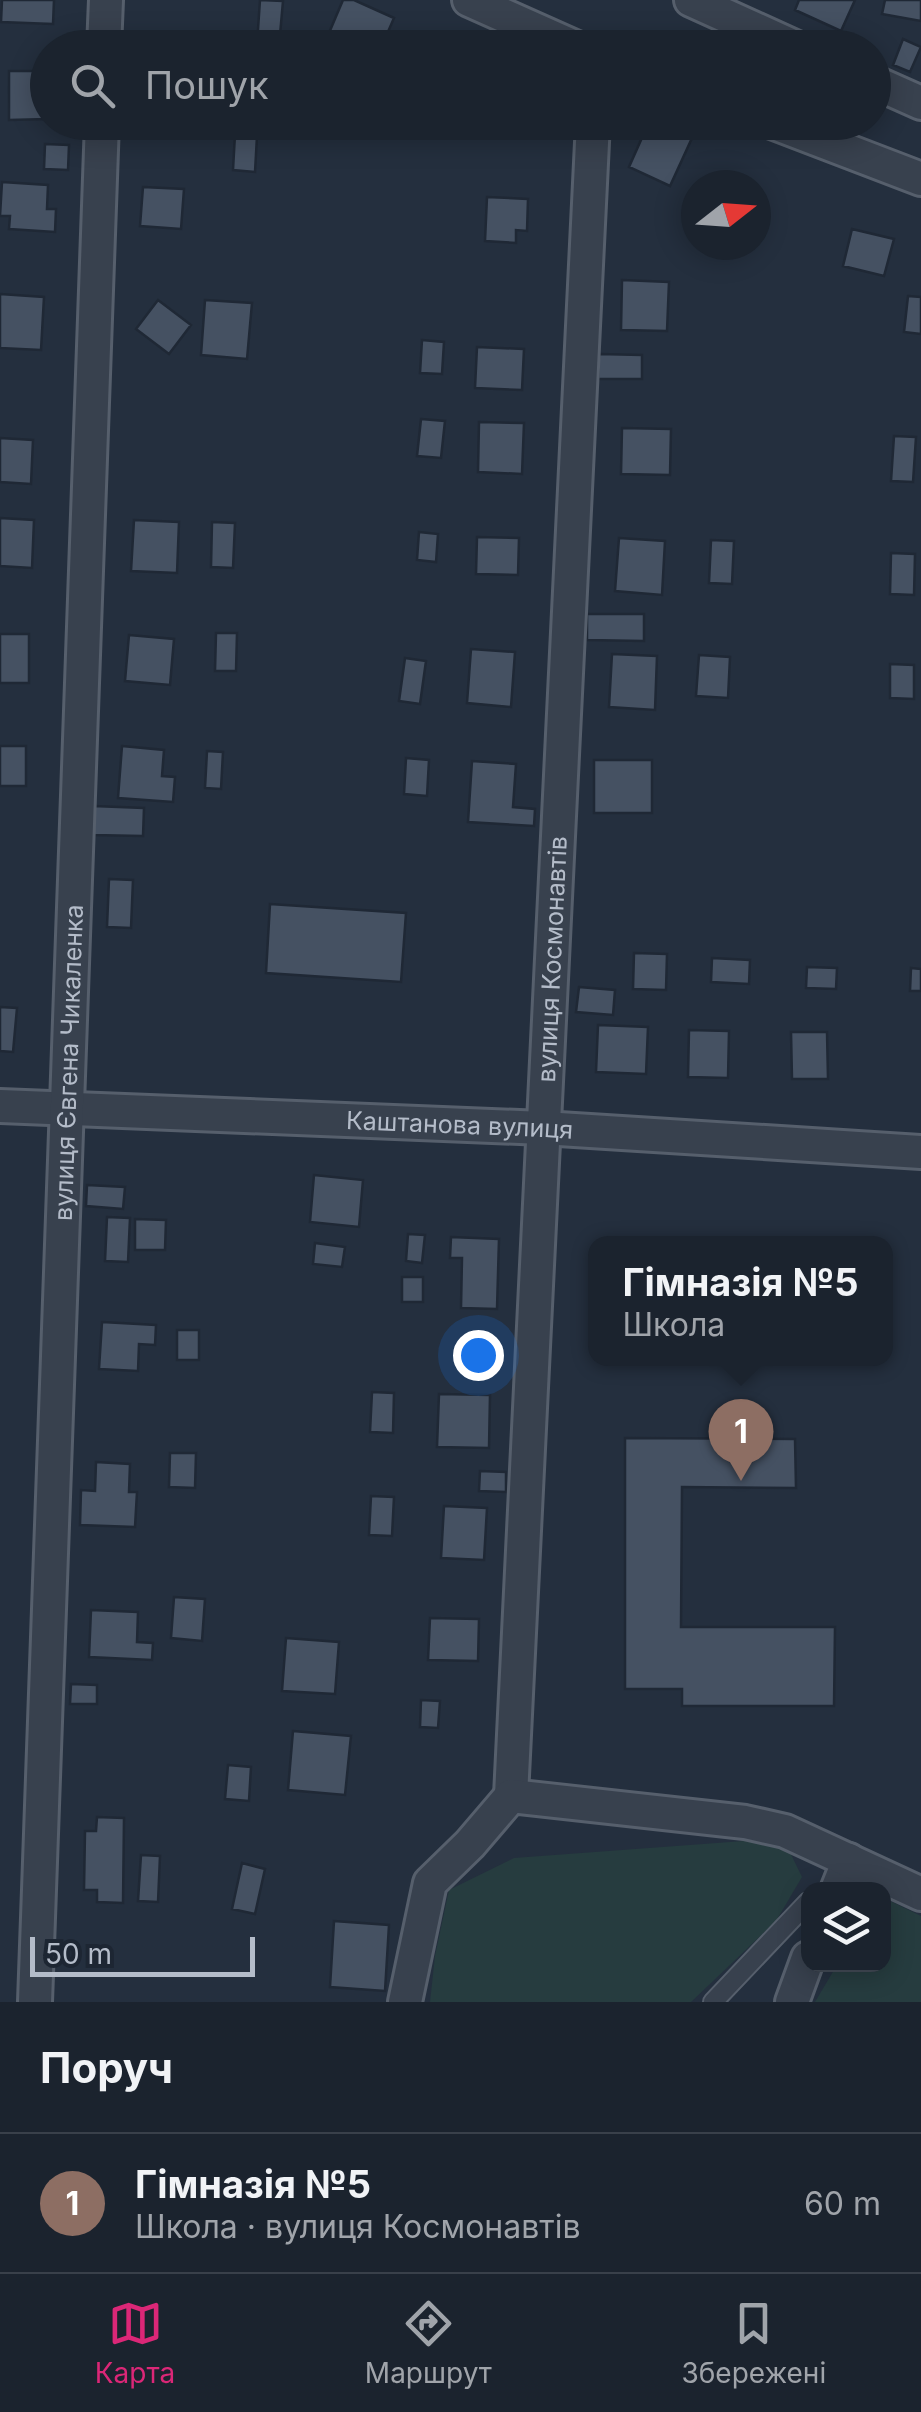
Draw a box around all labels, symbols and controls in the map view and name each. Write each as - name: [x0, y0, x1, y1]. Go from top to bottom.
- search box: [30, 30, 891, 140]
- icon: search: [65, 58, 120, 113]
- text: Пошук: [145, 62, 269, 108]
- north arrow: [681, 170, 771, 260]
- street label: вулиця Космонавтів: [531, 835, 573, 1083]
- street label: вулиця Євгена Чикаленка: [48, 904, 89, 1221]
- street label: Каштанова вулиця: [346, 1105, 574, 1145]
- popup: [588, 1236, 893, 1366]
- text: Гімназія №5: [622, 1259, 859, 1305]
- text: Школа: [622, 1305, 725, 1344]
- your location: [453, 1330, 504, 1381]
- pin: 1: [708, 1398, 774, 1481]
- map controls: [801, 1882, 891, 1972]
- button: layers: [801, 1882, 891, 1972]
- scale bar: [30, 1932, 255, 1976]
- text: 50 m: [45, 1937, 112, 1971]
- text: Поруч: [40, 2042, 173, 2093]
- text: Гімназія №5: [135, 2161, 371, 2207]
- text: 1: [66, 2184, 79, 2223]
- text: 60 m: [804, 2184, 881, 2223]
- text: Школа · вулиця Космонавтів: [135, 2207, 581, 2246]
- tab: Карта: [95, 2296, 175, 2390]
- tab: Маршрут: [365, 2296, 492, 2390]
- tab: Збережені: [681, 2296, 826, 2390]

